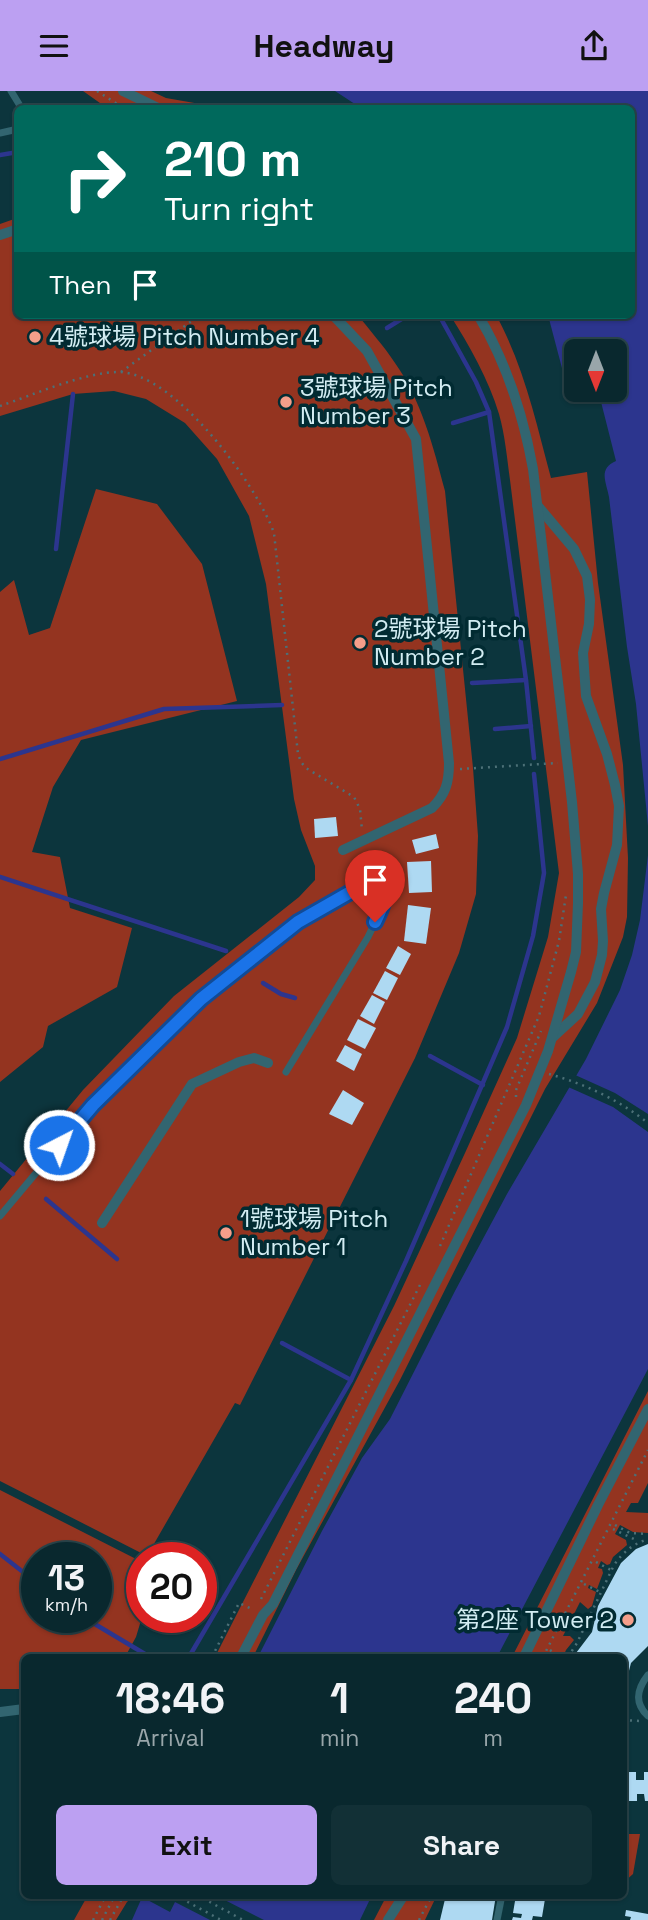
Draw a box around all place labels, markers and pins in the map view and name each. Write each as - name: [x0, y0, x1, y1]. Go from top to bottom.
- place label: 4號球場 Pitch Number 4: [49, 321, 319, 352]
- marker: 4號球場 Pitch Number 4: [27, 329, 43, 345]
- place label: 3號球場 Pitch Number 3: [300, 372, 453, 431]
- marker: 3號球場 Pitch Number 3: [278, 394, 294, 410]
- place label: 2號球場 Pitch Number 2: [374, 613, 527, 672]
- marker: 2號球場 Pitch Number 2: [352, 635, 368, 651]
- pin: [345, 850, 405, 922]
- place label: 1號球場 Pitch Number 1: [240, 1203, 388, 1262]
- marker: 1號球場 Pitch Number 1: [218, 1225, 234, 1241]
- place label: 第2座 Tower 2: [456, 1604, 614, 1635]
- marker: 第2座 Tower 2: [620, 1612, 636, 1628]

